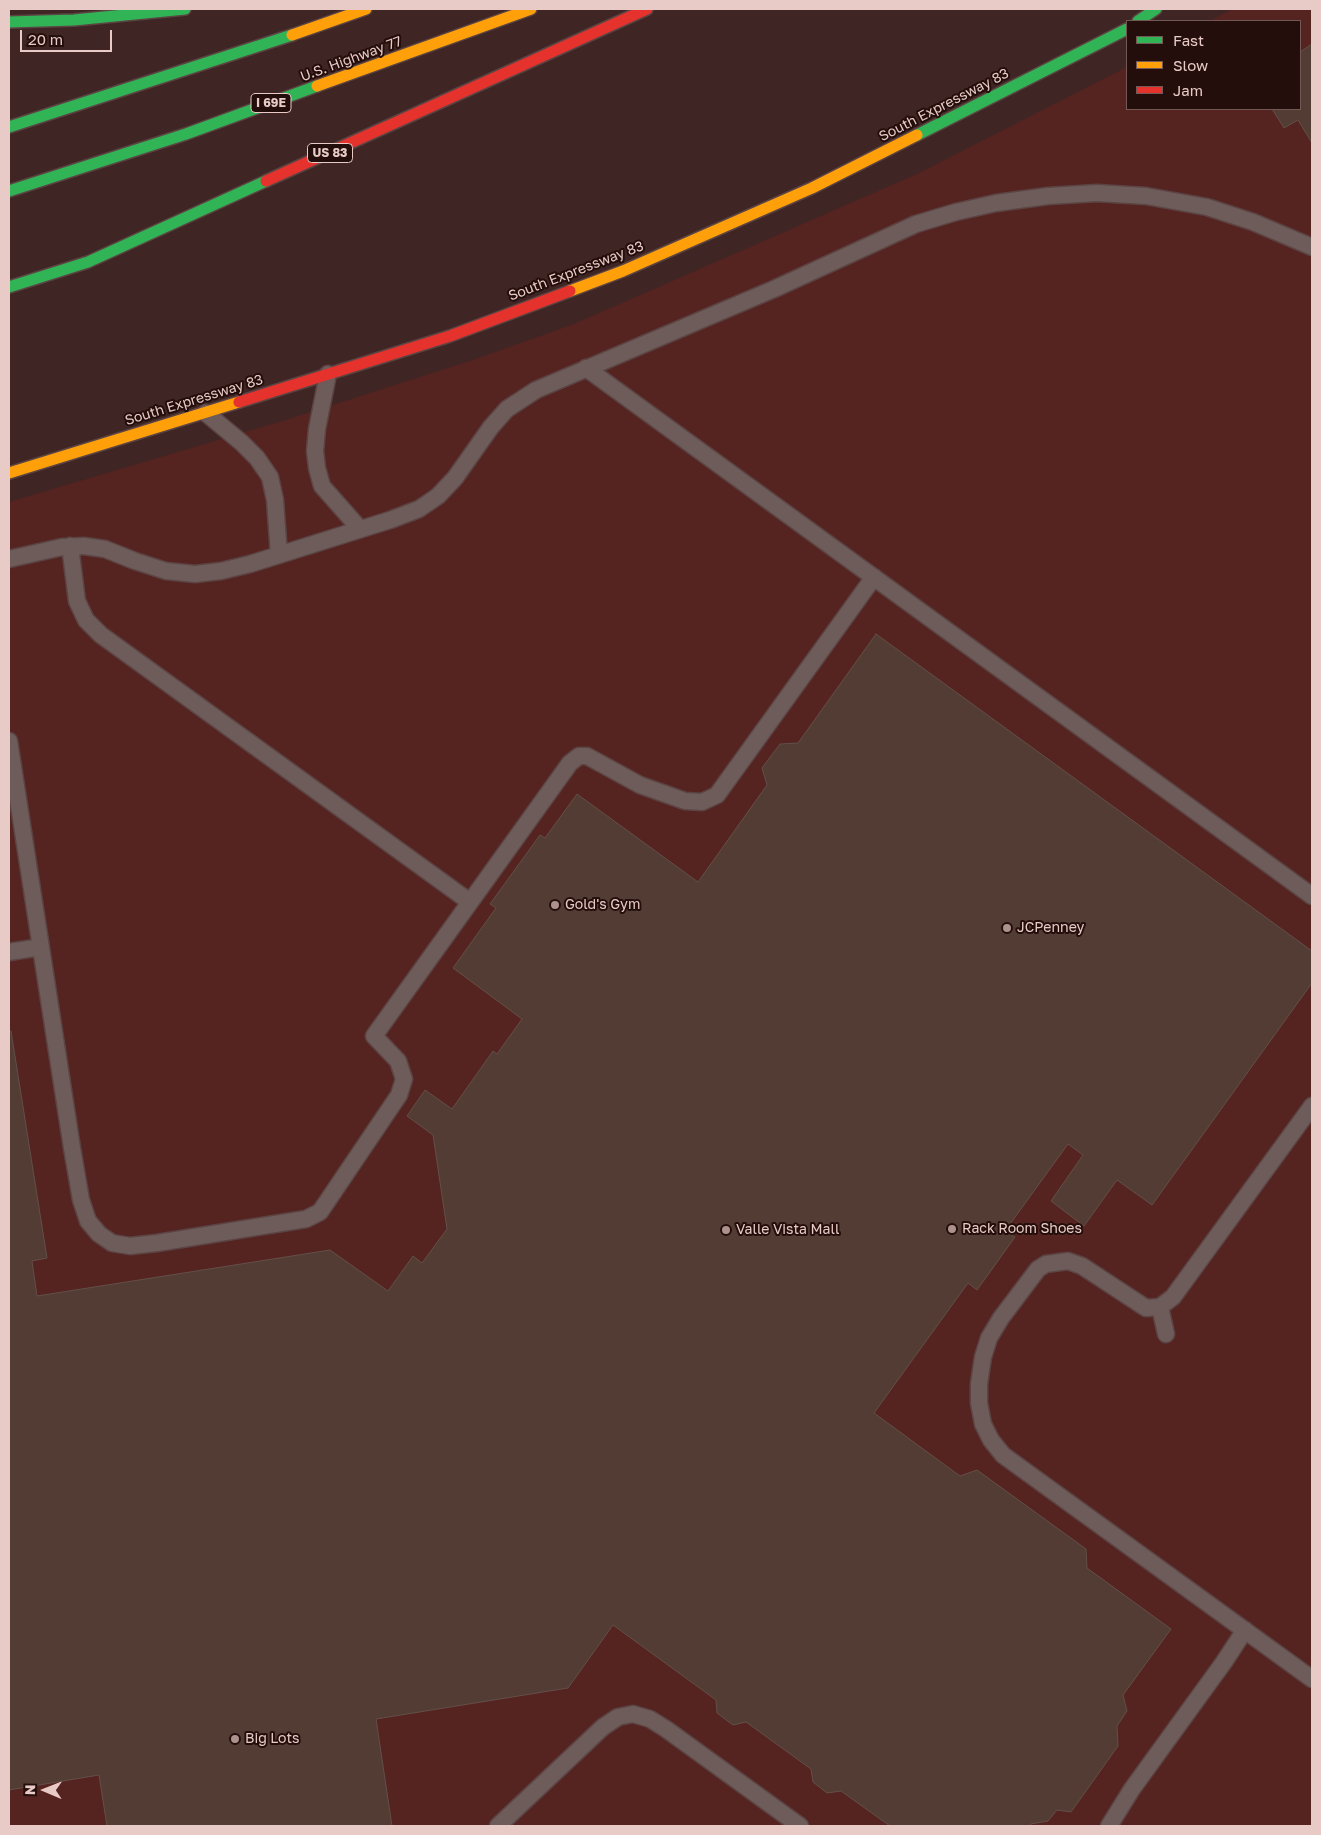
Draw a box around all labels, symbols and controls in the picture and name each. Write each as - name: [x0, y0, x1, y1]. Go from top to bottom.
- scale bar: [22, 20, 115, 52]
- legend: [1126, 20, 1301, 110]
- text: 20 m: [28, 30, 63, 48]
- text: Fast: [1173, 31, 1204, 49]
- street label: U.S. Highway 77: [298, 33, 404, 85]
- text: Slow: [1173, 56, 1208, 74]
- street label: South Expressway 83: [876, 65, 1012, 145]
- text: Jam: [1173, 81, 1203, 99]
- road number: I 69E: [251, 94, 291, 112]
- road number: US 83: [308, 144, 352, 162]
- street label: South Expressway 83: [506, 237, 646, 305]
- street label: South Expressway 83: [123, 371, 265, 429]
- place label: Gold's Gym: [565, 897, 640, 913]
- marker: Gold's Gym: [549, 899, 561, 911]
- place label: JCPenney: [1017, 920, 1084, 936]
- marker: JCPenney: [1001, 922, 1013, 934]
- place label: Rack Room Shoes: [962, 1221, 1082, 1237]
- place label: Valle Vista Mall: [736, 1222, 839, 1238]
- marker: Rack Room Shoes: [946, 1223, 958, 1235]
- marker: Valle Vista Mall: [720, 1224, 732, 1236]
- place label: Big Lots: [245, 1731, 300, 1747]
- marker: Big Lots: [229, 1733, 241, 1745]
- north arrow: [20, 1765, 70, 1815]
- text: N: [21, 1784, 38, 1795]

